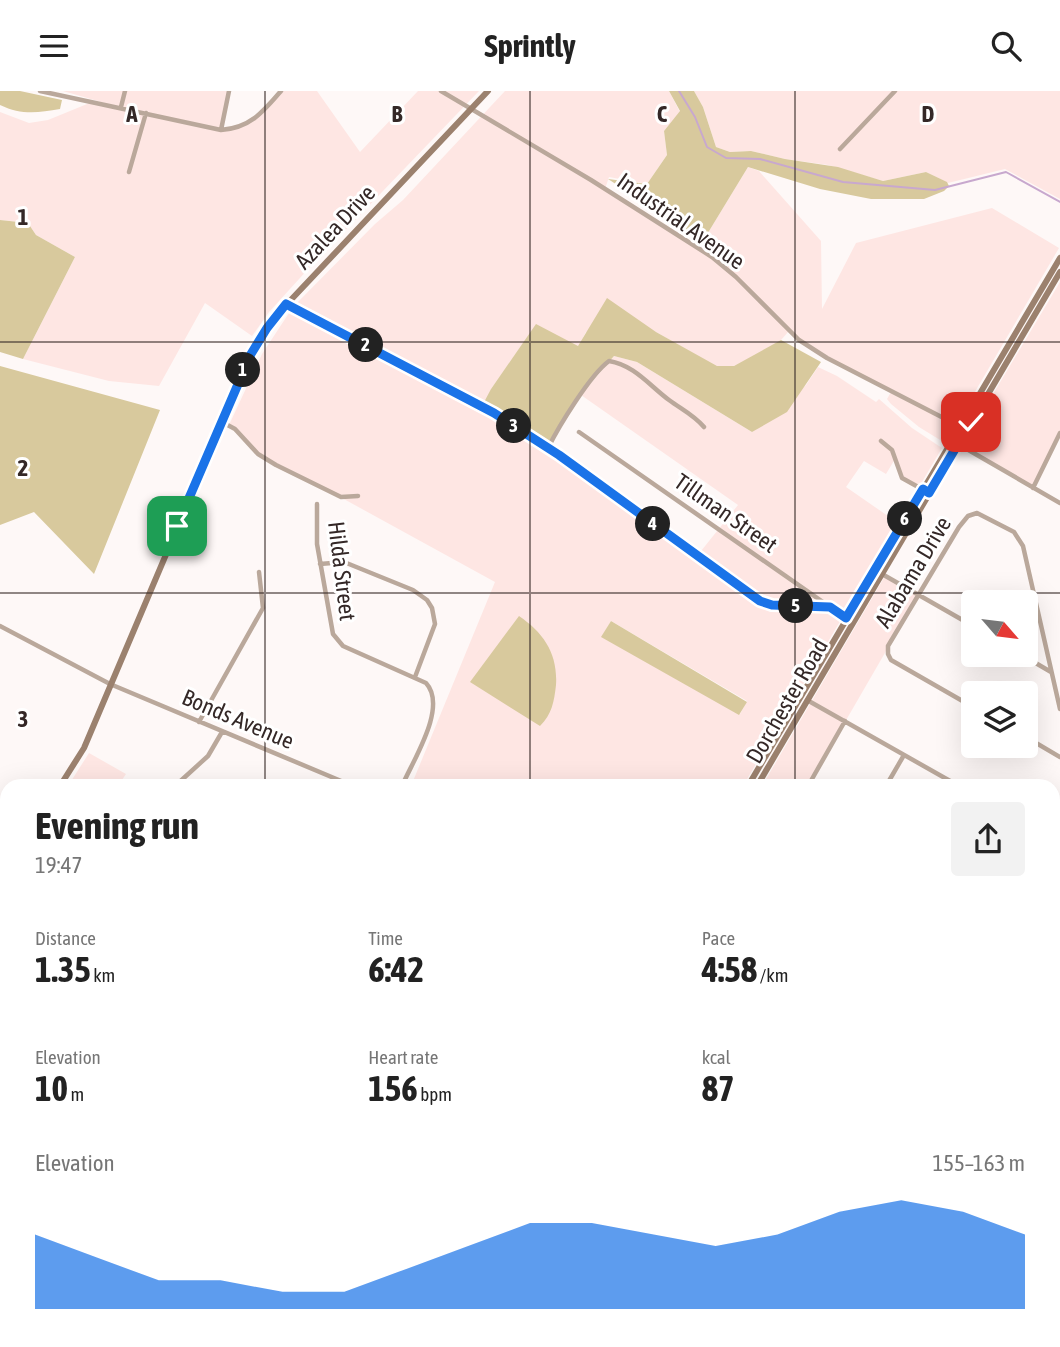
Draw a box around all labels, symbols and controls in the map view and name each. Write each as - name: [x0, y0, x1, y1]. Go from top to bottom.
- icon: menu: [35, 27, 73, 65]
- text: Sprintly: [484, 27, 576, 64]
- icon: search: [987, 27, 1025, 65]
- text: A: [125, 101, 138, 127]
- text: B: [392, 101, 403, 127]
- text: C: [657, 101, 668, 127]
- text: D: [922, 101, 935, 127]
- street label: Industrial Avenue: [612, 167, 750, 275]
- street label: Azalea Drive: [290, 180, 380, 274]
- text: 1: [18, 204, 29, 230]
- pin: 2: [348, 327, 384, 363]
- text: 2: [361, 333, 370, 355]
- pin: 1: [226, 353, 260, 387]
- text: 1: [238, 358, 247, 380]
- pin: [941, 392, 1001, 452]
- icon: check: [952, 403, 990, 441]
- pin: 3: [496, 409, 532, 443]
- text: 3: [509, 414, 518, 436]
- text: 2: [18, 455, 28, 481]
- street label: Tillman Street: [670, 468, 782, 558]
- pin: [147, 496, 207, 556]
- pin: 6: [888, 501, 922, 537]
- icon: arrive: [158, 507, 196, 545]
- pin: 4: [636, 507, 670, 541]
- text: 6: [900, 507, 909, 529]
- text: 4: [648, 512, 657, 534]
- street label: Alabama Drive: [870, 512, 956, 632]
- street label: Hilda Street: [323, 520, 361, 622]
- pin: 5: [778, 589, 814, 623]
- north arrow: [961, 590, 1038, 667]
- map controls: [961, 590, 1038, 758]
- text: 5: [791, 594, 800, 616]
- street label: Dorchester Road: [741, 634, 833, 768]
- button: layers: [961, 681, 1038, 758]
- street label: Bonds Avenue: [178, 684, 298, 754]
- text: 3: [18, 706, 28, 732]
- button: share: [951, 802, 1025, 876]
- text: Evening run: [35, 804, 199, 847]
- text: 19:47: [35, 852, 82, 878]
- text: Distance: [35, 927, 96, 949]
- text: Time: [368, 927, 403, 949]
- text: Pace: [702, 927, 735, 949]
- text: 1.35: [35, 949, 91, 989]
- text: 6:42: [368, 949, 424, 989]
- text: 4:58: [702, 949, 757, 989]
- text: km: [91, 964, 115, 986]
- text: /km: [757, 964, 788, 986]
- text: Elevation: [35, 1046, 101, 1068]
- text: Heart rate: [368, 1046, 438, 1068]
- text: kcal: [702, 1046, 731, 1068]
- text: 10: [35, 1068, 68, 1108]
- text: 156: [368, 1068, 418, 1108]
- text: 87: [702, 1068, 735, 1108]
- text: m: [68, 1083, 84, 1105]
- text: bpm: [418, 1083, 452, 1105]
- text: Elevation: [35, 1150, 115, 1176]
- text: 155–163 m: [932, 1150, 1025, 1176]

